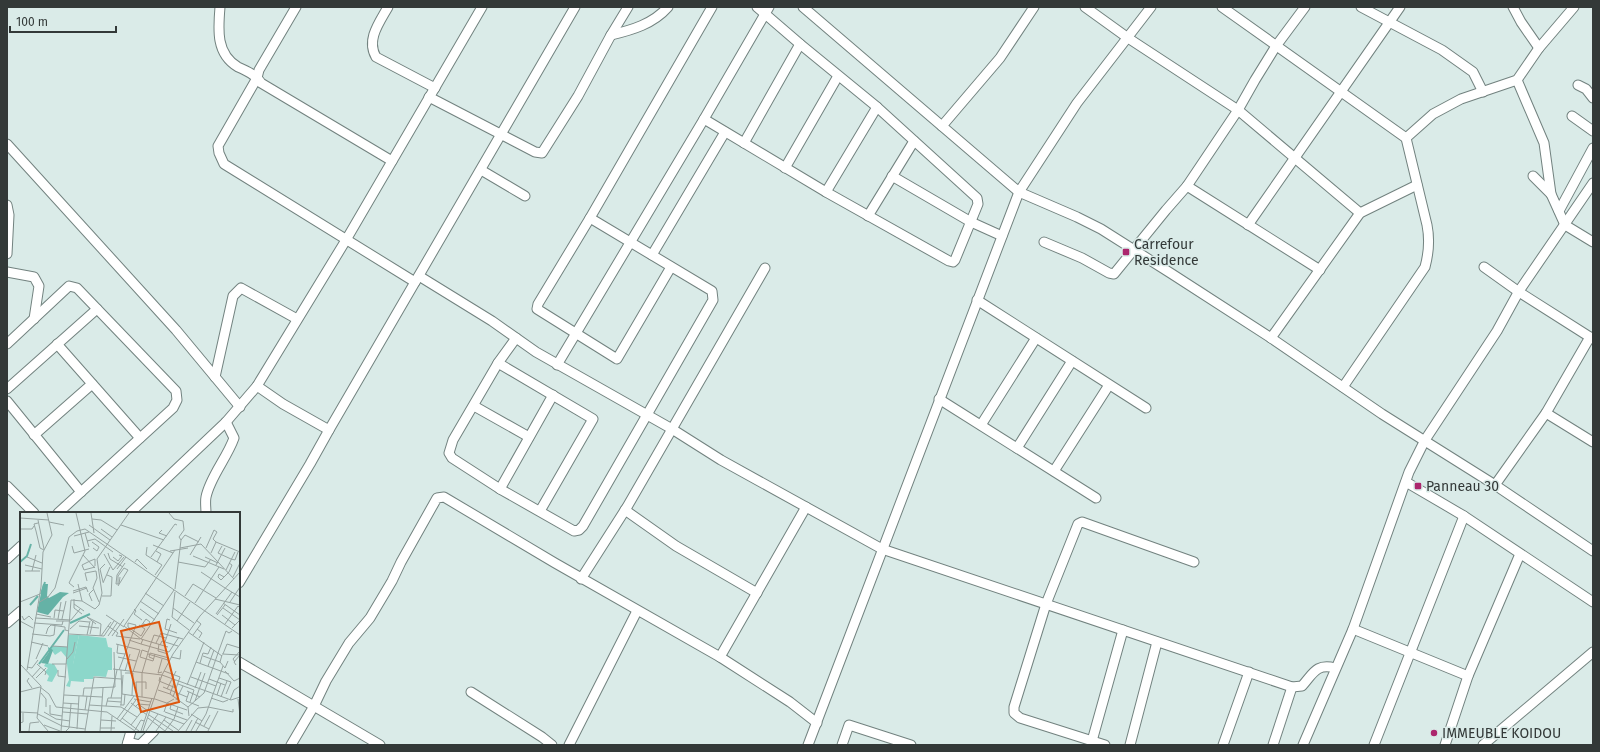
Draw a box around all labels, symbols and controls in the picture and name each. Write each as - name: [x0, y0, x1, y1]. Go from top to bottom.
- scale bar: [10, 8, 116, 34]
- text: 100 m: [16, 15, 48, 29]
- place label: Carrefour Residence: [1134, 236, 1199, 269]
- marker: Carrefour Residence: [1121, 247, 1131, 257]
- place label: Panneau 30: [1426, 478, 1499, 495]
- marker: Panneau 30: [1413, 481, 1423, 491]
- inset map: [20, 512, 240, 732]
- place label: IMMEUBLE KOIDOU: [1442, 725, 1561, 742]
- marker: IMMEUBLE KOIDOU: [1429, 728, 1439, 738]

